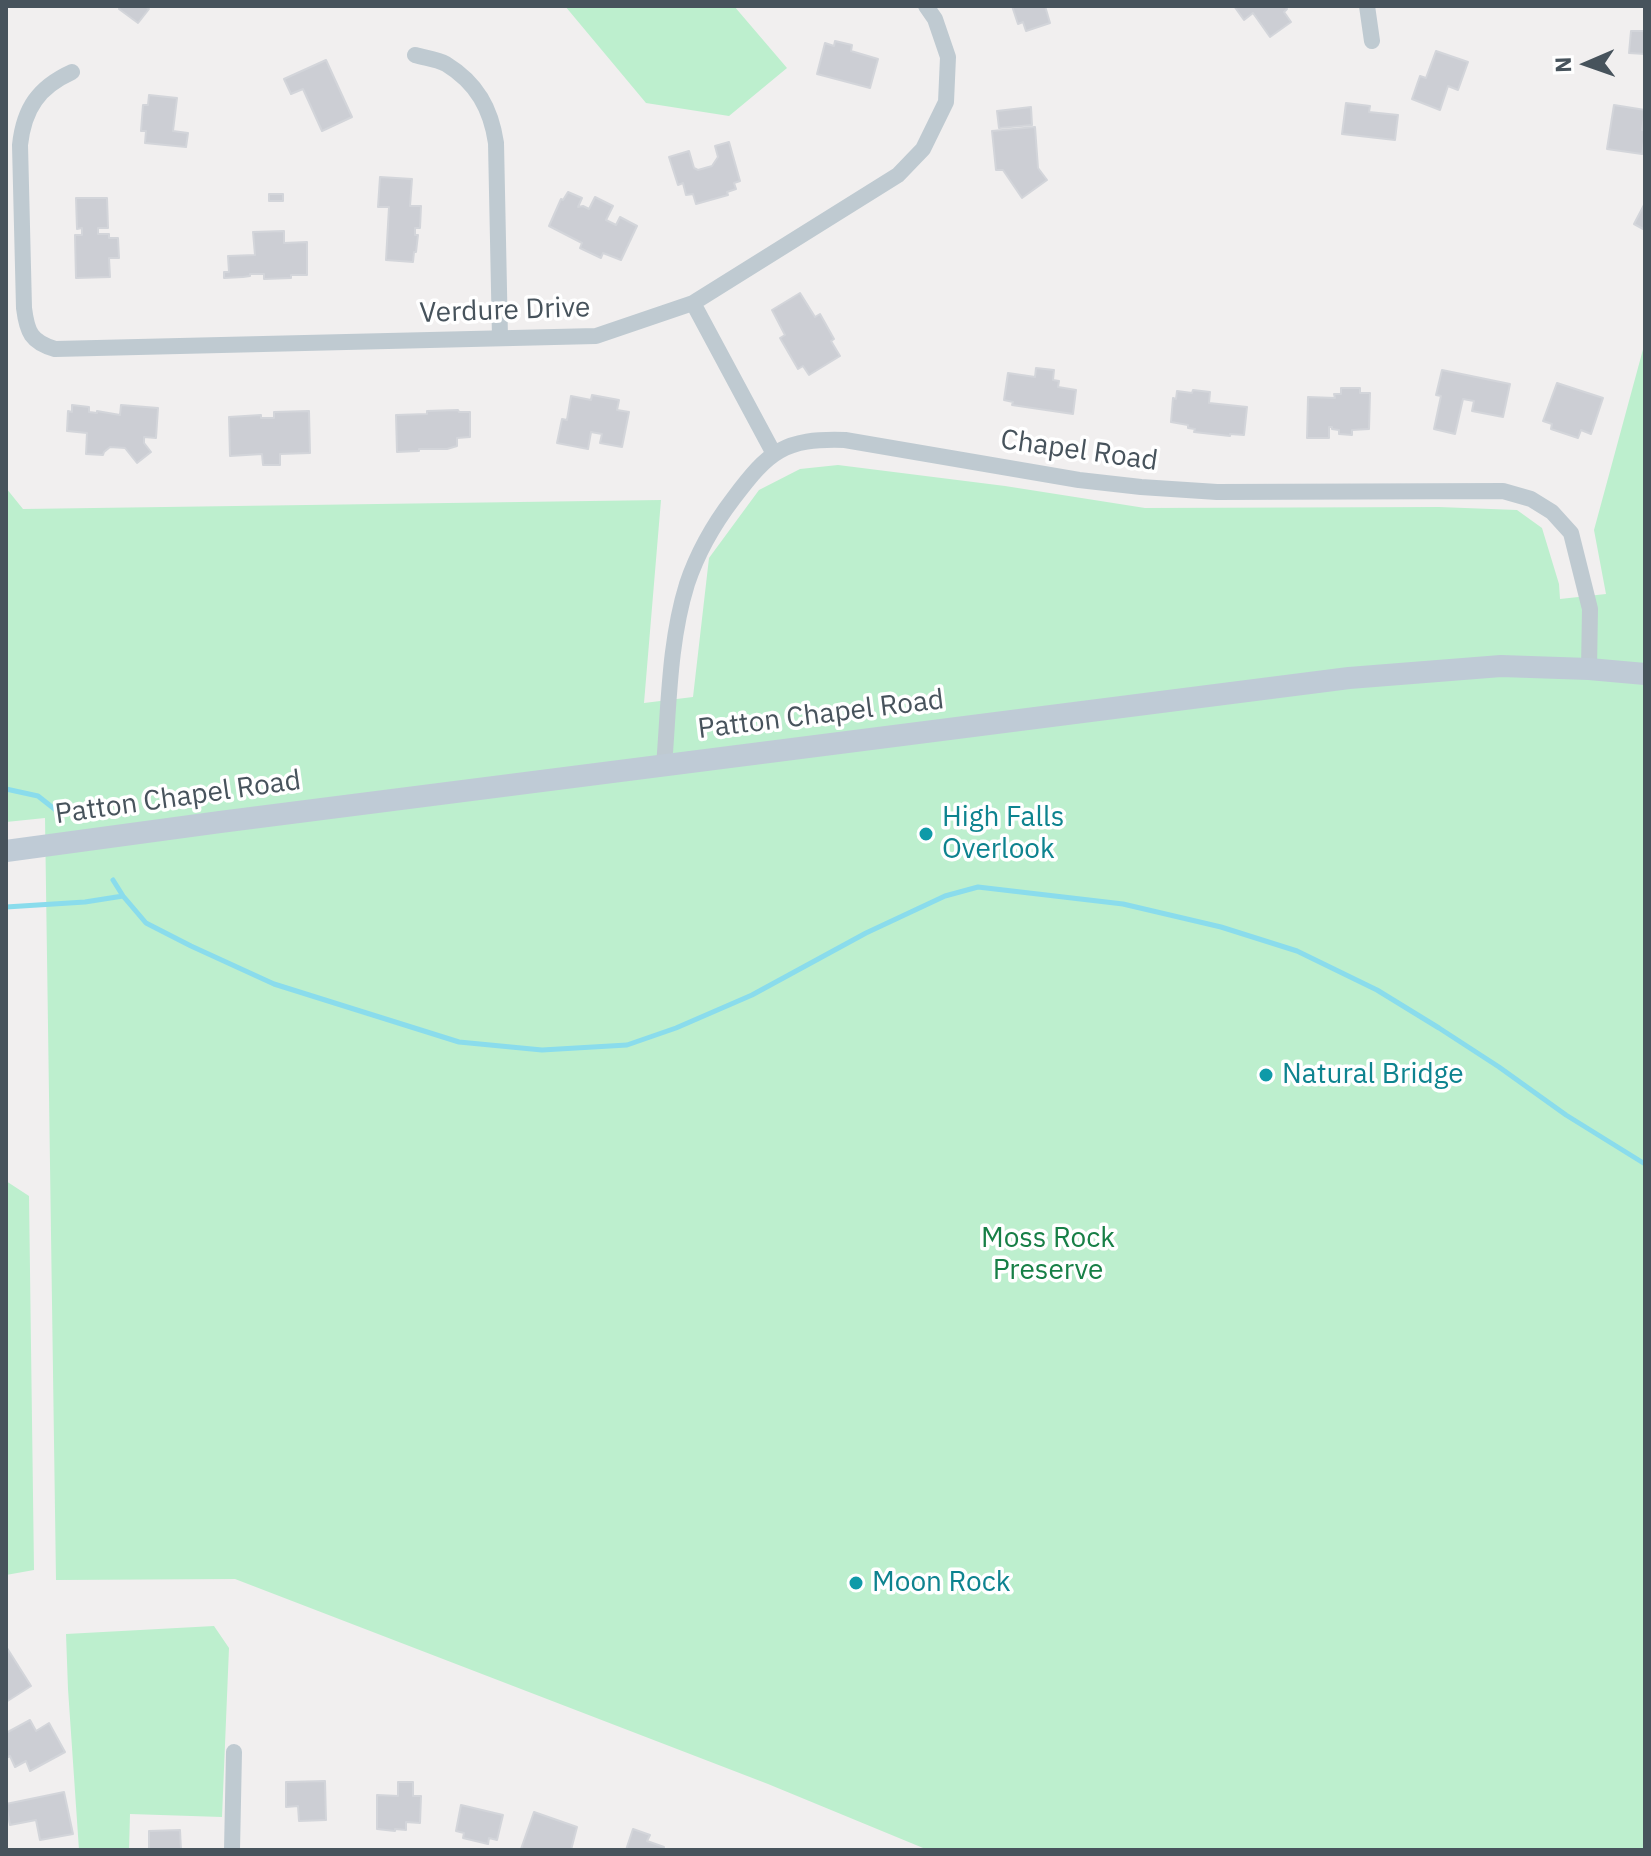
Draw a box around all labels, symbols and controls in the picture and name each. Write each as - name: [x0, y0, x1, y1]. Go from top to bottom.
- north arrow: [1547, 24, 1627, 104]
- text: N: [1548, 56, 1577, 73]
- street label: Verdure Drive: [419, 291, 591, 331]
- street label: Chapel Road: [998, 423, 1160, 479]
- street label: Patton Chapel Road: [696, 683, 946, 747]
- street label: Patton Chapel Road: [53, 764, 303, 832]
- place label: High Falls Overlook: [942, 801, 1064, 867]
- marker: High Falls Overlook: [917, 825, 935, 843]
- place label: Natural Bridge: [1282, 1058, 1464, 1092]
- marker: Natural Bridge: [1257, 1066, 1275, 1084]
- park label: Moss Rock Preserve: [981, 1222, 1115, 1288]
- place label: Moon Rock: [872, 1566, 1011, 1600]
- marker: Moon Rock: [847, 1574, 865, 1592]

